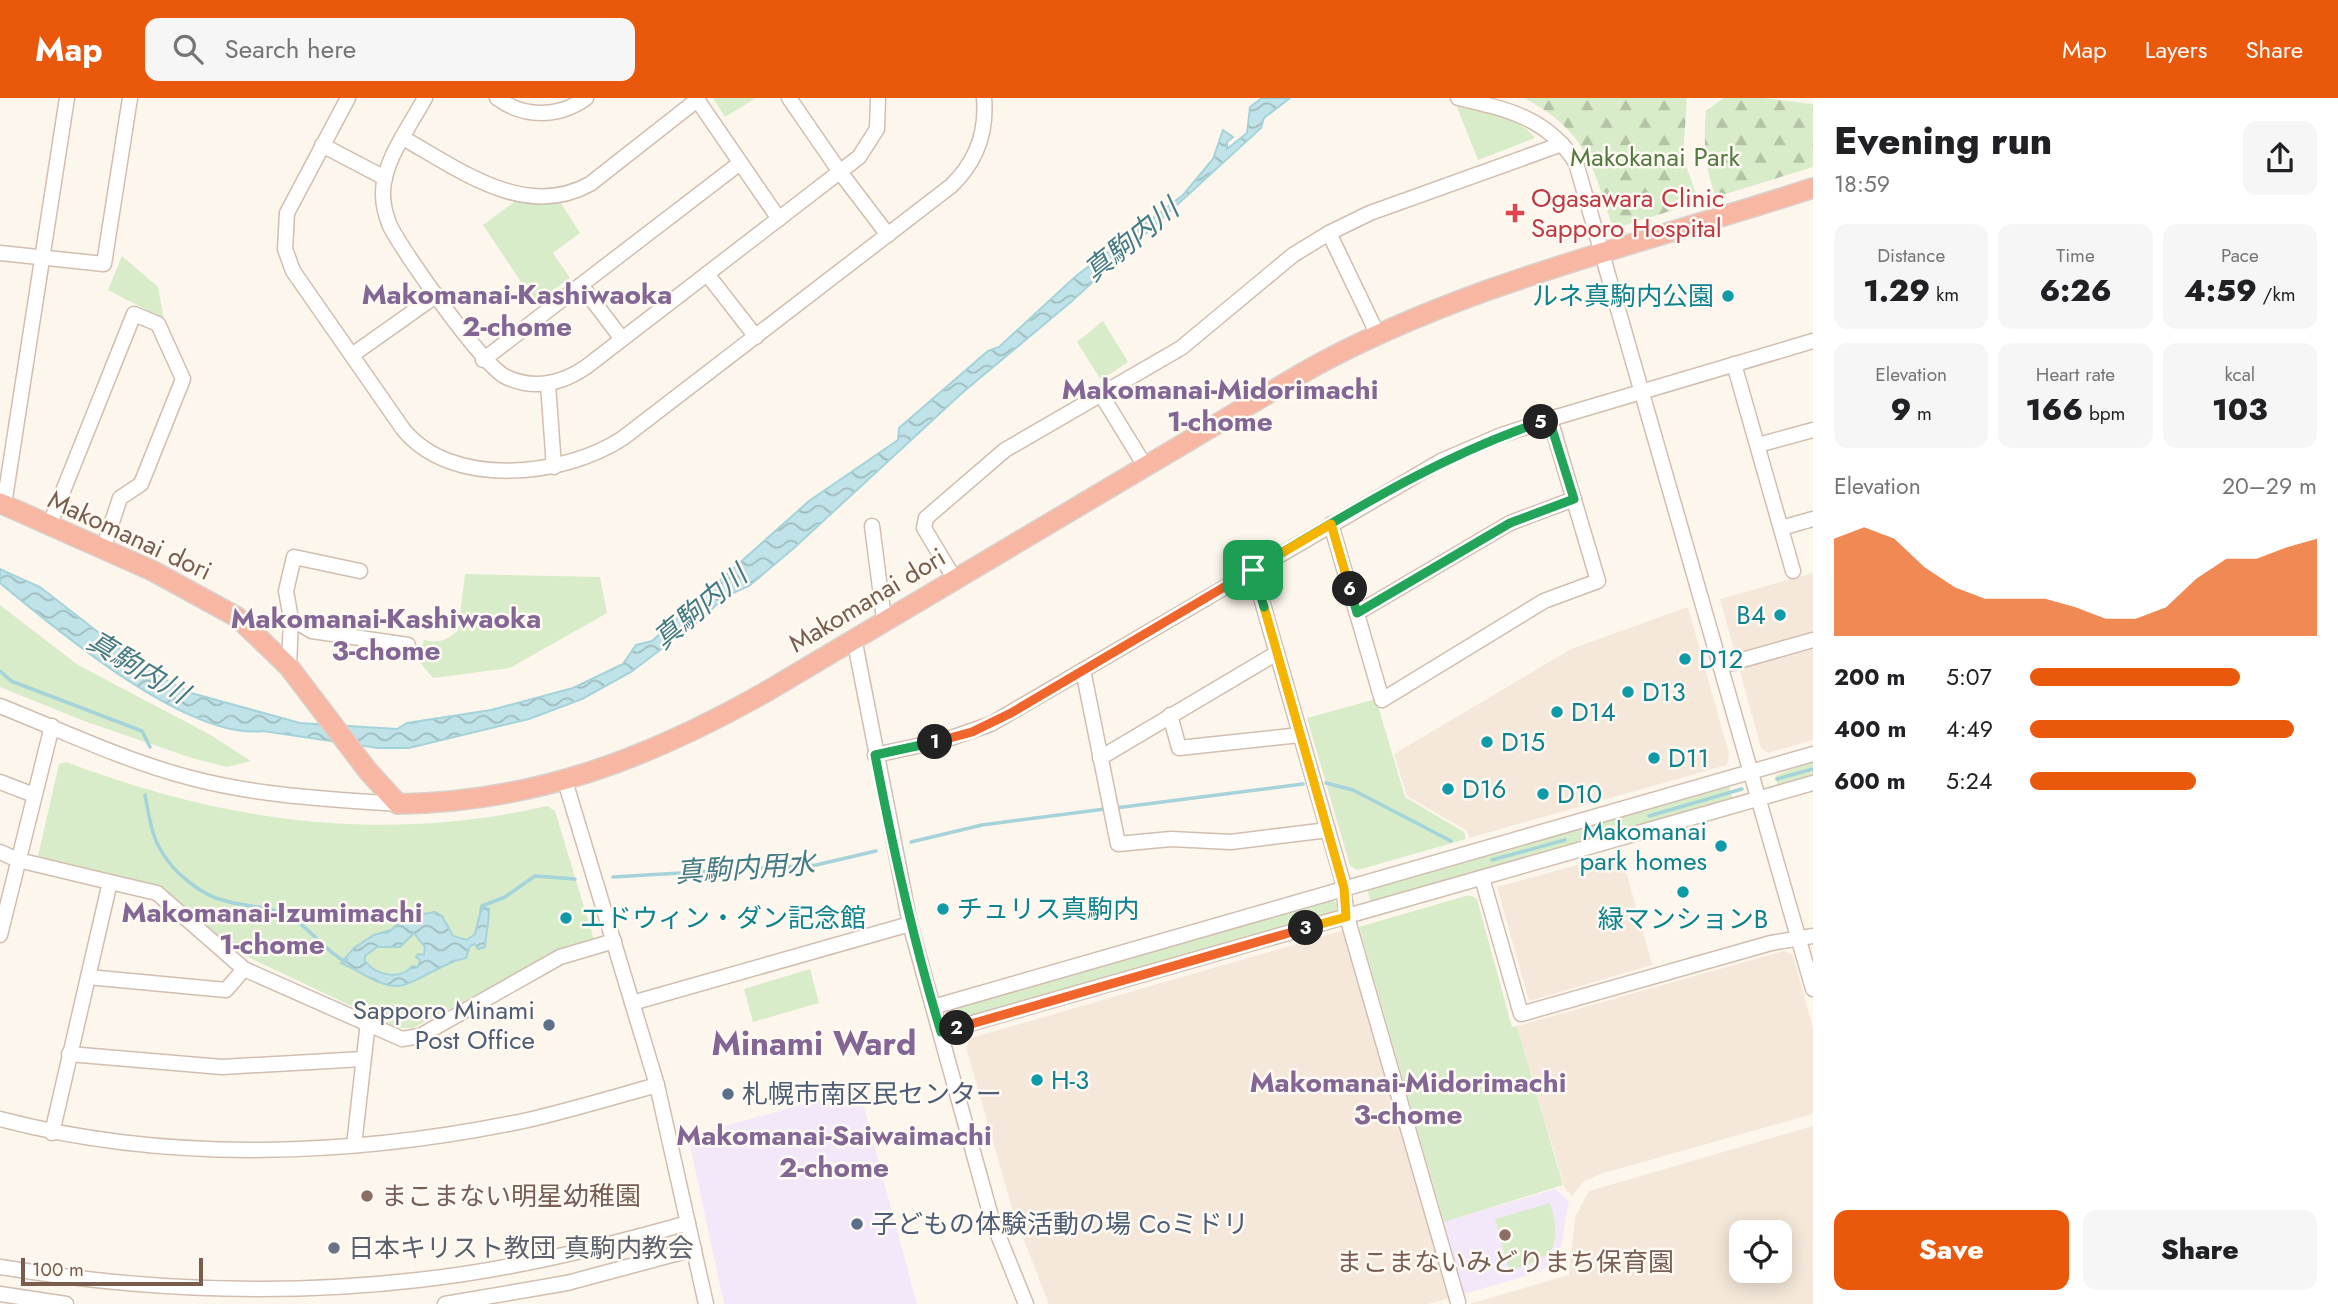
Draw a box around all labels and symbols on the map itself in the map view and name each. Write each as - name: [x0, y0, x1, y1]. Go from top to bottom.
- park label: Makokanai Park: [1570, 138, 1740, 176]
- place label: Ogasawara Clinic Sapporo Hospital: [1531, 179, 1725, 247]
- water label: 真駒内川: [1075, 187, 1190, 291]
- marker: Ogasawara Clinic Sapporo Hospital: [1505, 203, 1525, 223]
- district label: Makomanai-Kashiwaoka 2-chome: [362, 274, 672, 347]
- place label: ルネ真駒内公園: [1532, 277, 1714, 315]
- marker: ルネ真駒内公園: [1720, 288, 1736, 304]
- district label: Makomanai-Midorimachi 1-chome: [1062, 369, 1378, 442]
- pin: 5: [1524, 404, 1558, 440]
- street label: Makomanai dori: [42, 480, 218, 590]
- street label: Makomanai dori: [781, 538, 953, 662]
- pin: [1223, 540, 1283, 600]
- water label: 真駒内川: [644, 553, 758, 659]
- pin: 6: [1332, 572, 1368, 606]
- place label: B4: [1736, 596, 1766, 634]
- district label: Makomanai-Kashiwaoka 3-chome: [231, 598, 541, 671]
- marker: B4: [1772, 607, 1788, 623]
- water label: 真駒内川: [79, 621, 199, 715]
- place label: D12: [1699, 640, 1743, 678]
- marker: D12: [1677, 651, 1693, 667]
- place label: D13: [1642, 673, 1686, 711]
- marker: D13: [1620, 684, 1636, 700]
- place label: D14: [1571, 693, 1616, 731]
- marker: D14: [1549, 704, 1565, 720]
- place label: D15: [1501, 723, 1545, 761]
- pin: 1: [918, 724, 953, 760]
- marker: D15: [1479, 734, 1495, 750]
- place label: D11: [1668, 739, 1709, 777]
- marker: D11: [1646, 750, 1662, 766]
- place label: D16: [1462, 770, 1506, 808]
- place label: D10: [1557, 775, 1602, 813]
- marker: D16: [1440, 781, 1456, 797]
- marker: D10: [1535, 786, 1551, 802]
- place label: Makomanai park homes: [1580, 812, 1707, 880]
- marker: Makomanai park homes: [1713, 838, 1729, 854]
- water label: 真駒内用水: [674, 842, 819, 893]
- marker: 緑マンションB: [1675, 884, 1691, 900]
- place label: チュリス真駒内: [957, 890, 1139, 928]
- district label: Makomanai-Izumimachi 1-chome: [121, 892, 423, 965]
- place label: エドウィン・ダン記念館: [580, 899, 866, 937]
- place label: 緑マンションB: [1598, 900, 1768, 938]
- marker: チュリス真駒内: [935, 901, 951, 917]
- marker: エドウィン・ダン記念館: [558, 910, 574, 926]
- pin: 3: [1288, 910, 1324, 946]
- place label: Sapporo Minami Post Office: [353, 991, 535, 1059]
- pin: 2: [940, 1010, 974, 1046]
- marker: Sapporo Minami Post Office: [541, 1017, 557, 1033]
- district label: Minami Ward: [712, 1020, 916, 1067]
- place label: H-3: [1051, 1061, 1089, 1099]
- district label: Makomanai-Midorimachi 3-chome: [1250, 1062, 1566, 1135]
- marker: H-3: [1029, 1072, 1045, 1088]
- place label: 札幌市南区民センター: [742, 1075, 1002, 1113]
- marker: 札幌市南区民センター: [720, 1086, 736, 1102]
- district label: Makomanai-Saiwaimachi 2-chome: [676, 1115, 992, 1188]
- place label: まこまない明星幼稚園: [381, 1177, 641, 1215]
- marker: まこまない明星幼稚園: [359, 1188, 375, 1204]
- place label: 子どもの体験活動の場 Coミドリ: [871, 1205, 1249, 1243]
- marker: 子どもの体験活動の場 Coミドリ: [849, 1216, 865, 1232]
- marker: まこまないみどりまち保育園: [1497, 1227, 1513, 1243]
- place label: 日本キリスト教団 真駒内教会: [348, 1229, 694, 1267]
- marker: 日本キリスト教団 真駒内教会: [326, 1240, 342, 1256]
- place label: まこまないみどりまち保育園: [1336, 1243, 1674, 1281]
- scale bar: [21, 1255, 203, 1287]

